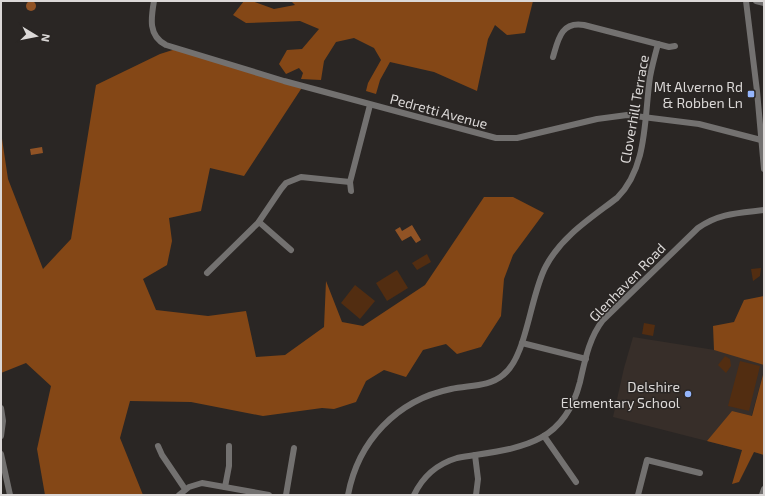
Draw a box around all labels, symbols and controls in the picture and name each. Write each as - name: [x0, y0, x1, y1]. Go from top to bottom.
- north arrow: [16, 16, 56, 56]
- text: N: [39, 33, 53, 43]
- street label: Cloverhill Terrace: [616, 53, 652, 165]
- place label: Mt Alverno Rd & Robben Ln: [654, 78, 743, 111]
- marker: Mt Alverno Rd & Robben Ln: [746, 89, 756, 99]
- street label: Pedretti Avenue: [388, 90, 490, 132]
- street label: Glenhaven Road: [585, 239, 669, 325]
- place label: Delshire Elementary School: [561, 378, 681, 411]
- marker: Delshire Elementary School: [683, 389, 693, 399]

